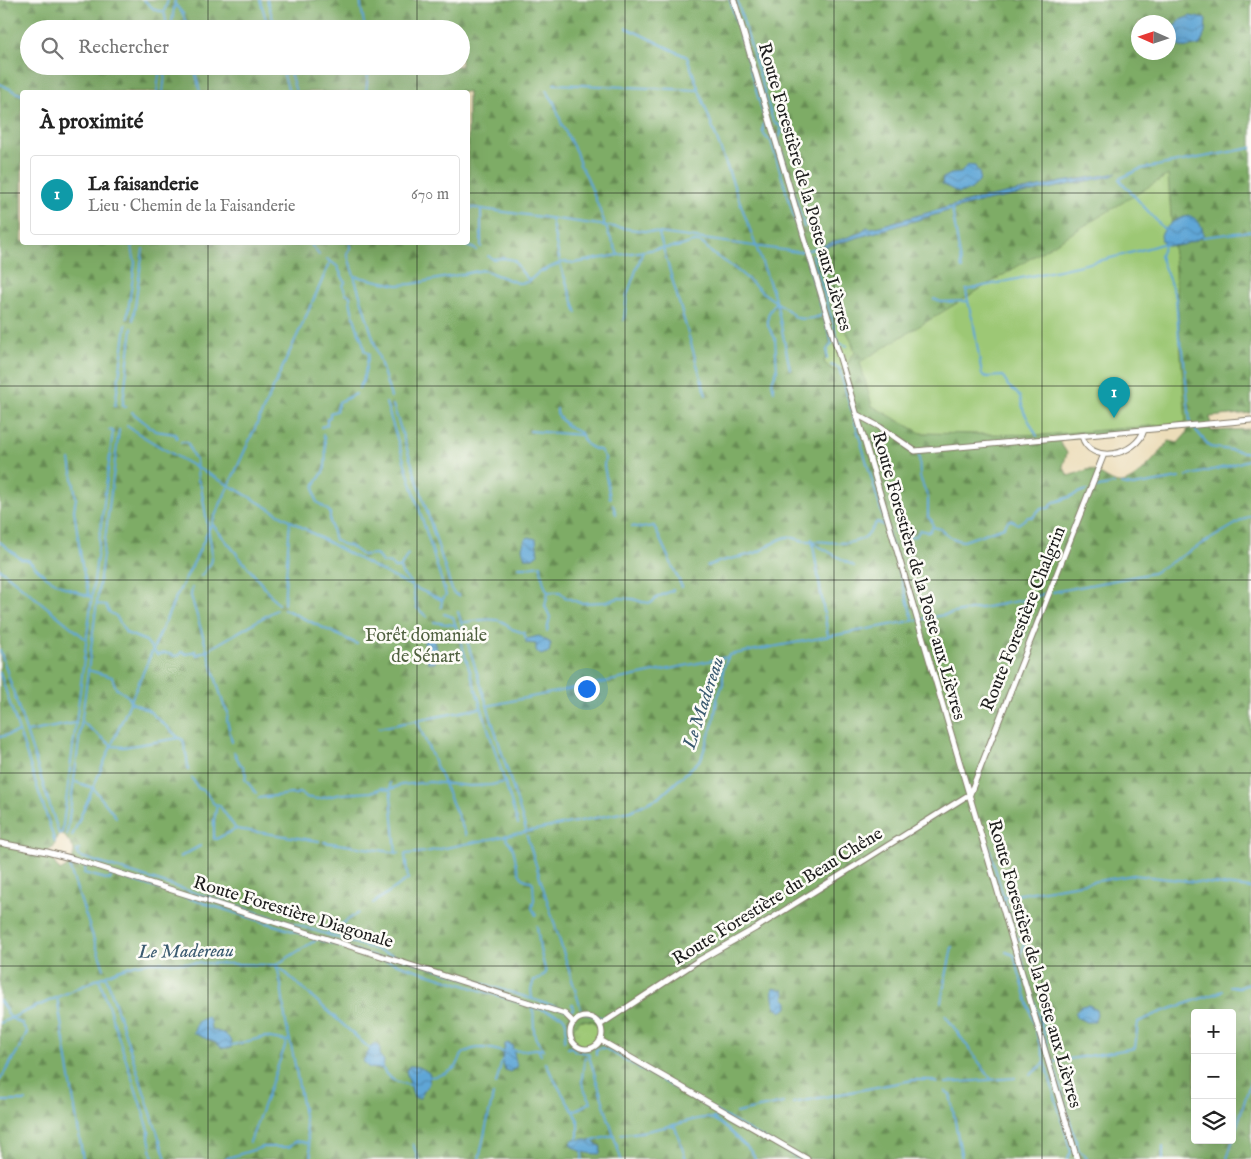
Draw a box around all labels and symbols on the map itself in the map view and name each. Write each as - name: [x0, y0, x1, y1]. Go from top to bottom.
- north arrow: [1131, 15, 1176, 60]
- street label: Route Forestière de la Poste aux Lièvres: [752, 40, 856, 334]
- pin: 1: [1098, 377, 1130, 418]
- street label: Route Forestière de la Poste aux Lièvres: [866, 429, 970, 723]
- street label: Route Forestière Chalgrin: [976, 523, 1072, 715]
- park label: Forêt domaniale de Sénart: [365, 625, 487, 669]
- water label: Le Madereau: [678, 654, 730, 753]
- your location: [574, 676, 600, 702]
- street label: Route Forestière de la Poste aux Lièvres: [982, 817, 1086, 1111]
- street label: Route Forestière du Beau Chêne: [669, 823, 887, 971]
- street label: Route Forestière Diagonale: [190, 872, 396, 954]
- water label: Le Madereau: [137, 939, 234, 965]

